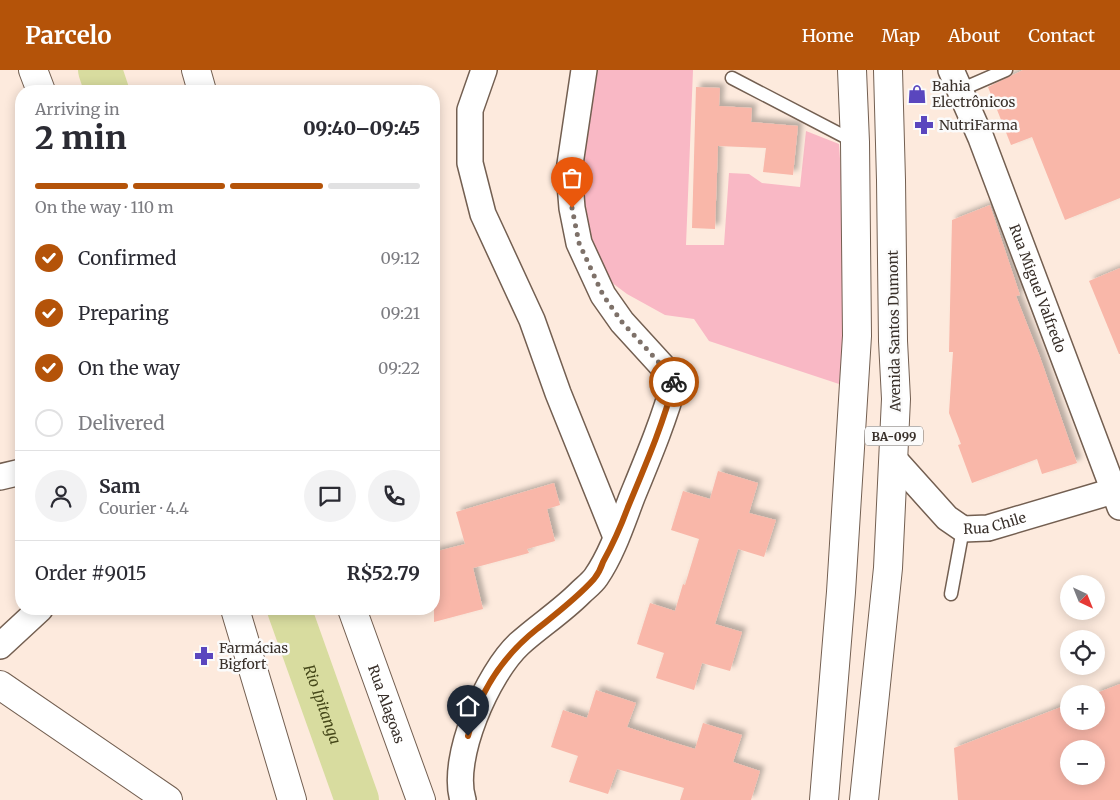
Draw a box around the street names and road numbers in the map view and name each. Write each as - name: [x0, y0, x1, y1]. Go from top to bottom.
- street label: Rua Miguel Valfredo: [1005, 222, 1070, 355]
- street label: Avenida Santos Dumont: [884, 249, 904, 413]
- road number: BA-099: [865, 426, 923, 446]
- street label: Rua Chile: [963, 508, 1028, 538]
- street label: Rua Alagoas: [364, 662, 409, 746]

